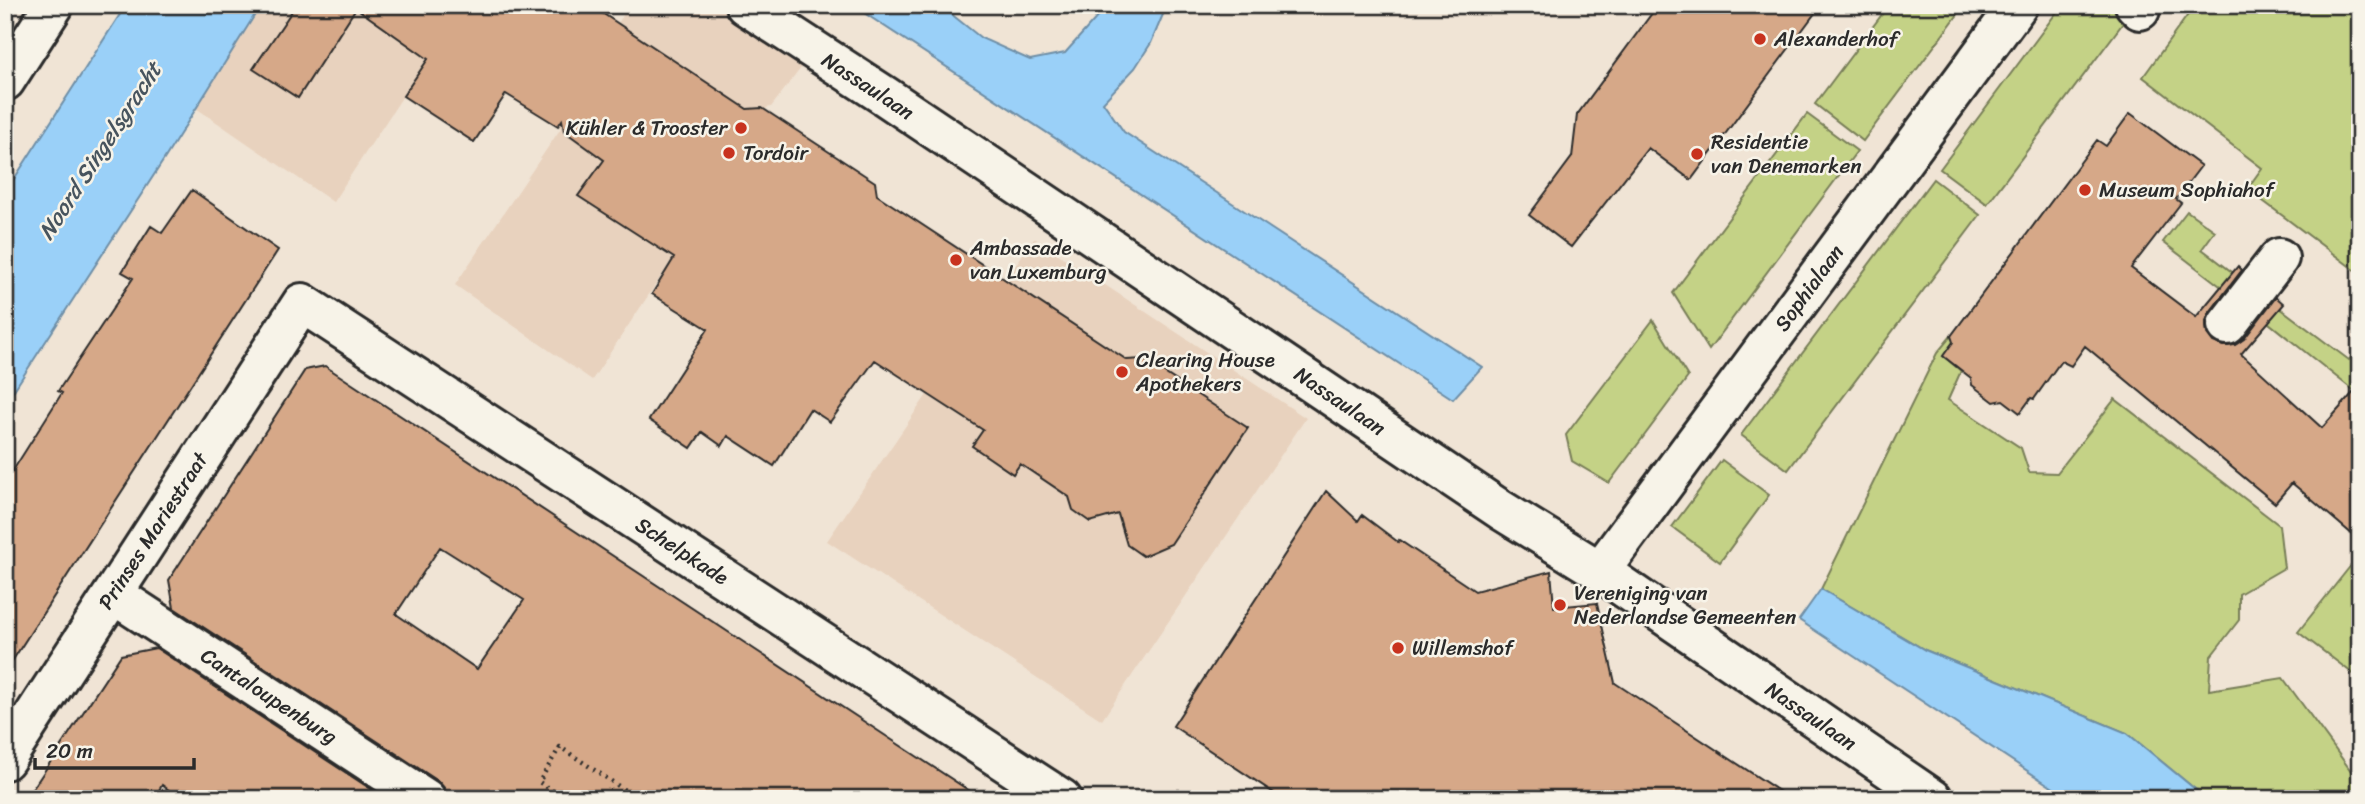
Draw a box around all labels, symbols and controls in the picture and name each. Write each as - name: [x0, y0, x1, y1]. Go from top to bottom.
- place label: Alexanderhof: [1773, 20, 1901, 58]
- marker: Alexanderhof: [1752, 31, 1768, 47]
- street label: Nassaulaan: [814, 42, 922, 130]
- water label: Noord Singelsgracht: [27, 51, 175, 248]
- place label: Kühler & Trooster: [566, 109, 728, 147]
- marker: Kühler & Trooster: [733, 120, 749, 136]
- place label: Residentie van Denemarken: [1711, 123, 1862, 185]
- place label: Tordoir: [743, 134, 810, 172]
- marker: Tordoir: [721, 145, 737, 161]
- marker: Residentie van Denemarken: [1689, 146, 1705, 162]
- place label: Museum Sophiahof: [2099, 171, 2276, 209]
- marker: Museum Sophiahof: [2077, 182, 2093, 198]
- place label: Ambassade van Luxemburg: [969, 229, 1107, 291]
- street label: Sophialaan: [1764, 236, 1854, 340]
- marker: Ambassade van Luxemburg: [948, 252, 964, 268]
- place label: Clearing House Apothekers: [1135, 341, 1275, 403]
- street label: Nassaulaan: [1286, 356, 1394, 446]
- marker: Clearing House Apothekers: [1114, 364, 1130, 380]
- street label: Prinses Mariestraat: [88, 443, 219, 618]
- street label: Schelpkade: [627, 506, 737, 596]
- place label: Vereniging van Nederlandse Gemeenten: [1574, 574, 1796, 636]
- marker: Vereniging van Nederlandse Gemeenten: [1552, 597, 1568, 613]
- place label: Willemshof: [1412, 629, 1515, 667]
- street label: Cantaloupenburg: [193, 637, 346, 755]
- marker: Willemshof: [1390, 640, 1406, 656]
- street label: Nassaulaan: [1757, 671, 1865, 761]
- scale bar: [35, 727, 194, 771]
- text: 20 m: [46, 732, 93, 770]

